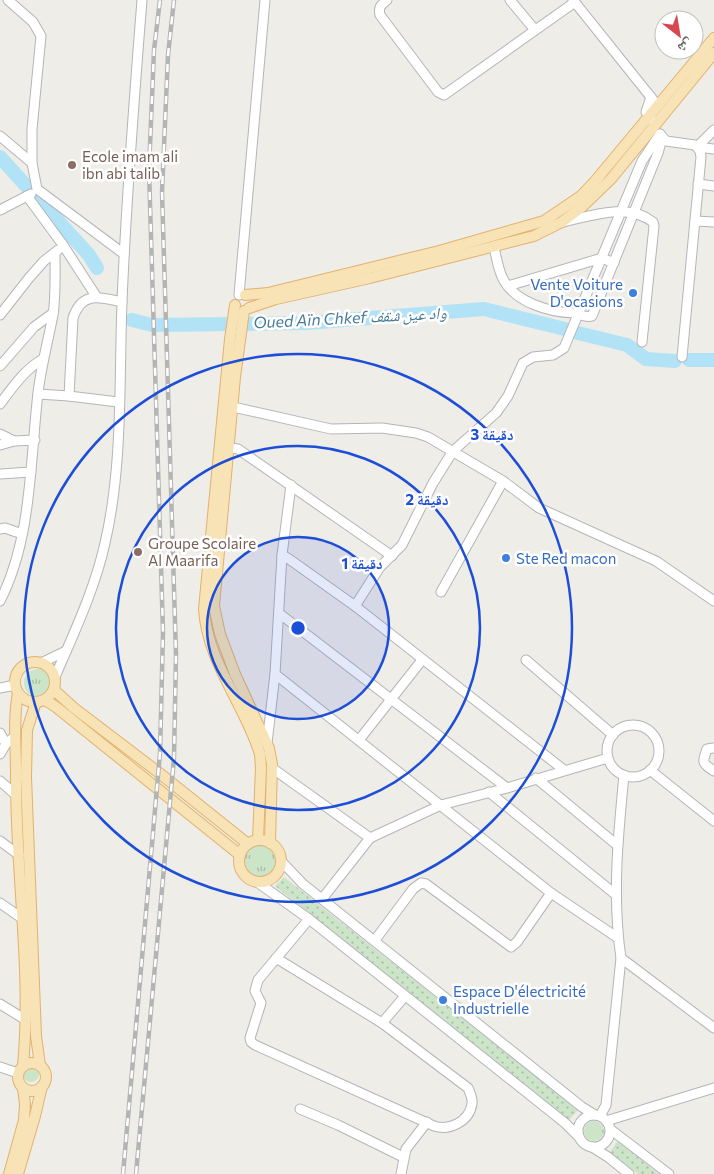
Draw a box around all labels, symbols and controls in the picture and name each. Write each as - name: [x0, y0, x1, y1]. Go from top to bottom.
- north arrow: [654, 10, 704, 60]
- text: ش: [675, 35, 697, 58]
- place label: Ecole imam ali ibn abi talib: [82, 147, 178, 182]
- marker: Ecole imam ali ibn abi talib: [66, 159, 78, 171]
- place label: Vente Voiture D'ocasions: [530, 275, 623, 310]
- marker: Vente Voiture D'ocasions: [627, 287, 639, 299]
- water label: Oued Aïn Chkef واد عين شقف: [253, 302, 448, 334]
- text: 3 دقيقة: [470, 425, 514, 443]
- text: 2 دقيقة: [406, 490, 448, 508]
- place label: Groupe Scolaire Al Maarifa: [148, 534, 256, 569]
- marker: Groupe Scolaire Al Maarifa: [132, 546, 144, 558]
- place label: Ste Red macon: [516, 549, 616, 567]
- marker: Ste Red macon: [500, 552, 512, 564]
- text: 1 دقيقة: [341, 554, 383, 572]
- centre of rings: [289, 619, 307, 637]
- place label: Espace D'électricité Industrielle: [453, 982, 586, 1017]
- marker: Espace D'électricité Industrielle: [437, 994, 449, 1006]

